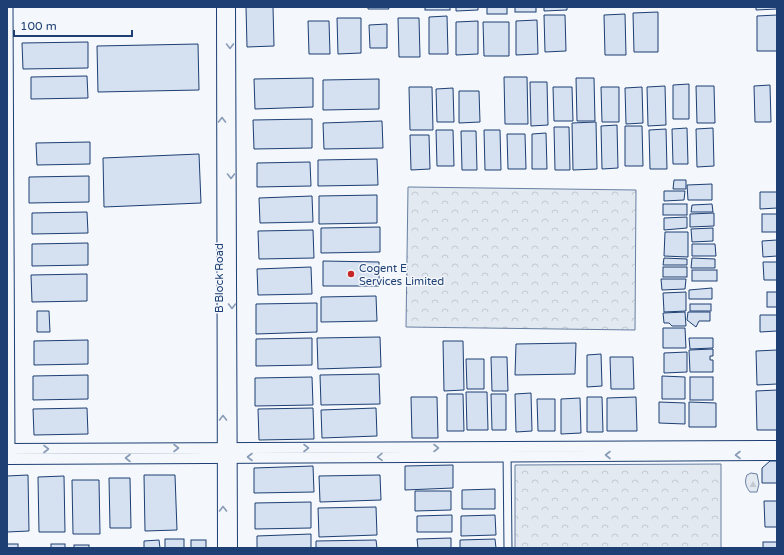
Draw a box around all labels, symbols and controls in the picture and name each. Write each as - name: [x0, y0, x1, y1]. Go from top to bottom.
- scale bar: [14, 12, 132, 38]
- text: 100 m: [20, 19, 57, 33]
- one-way arrow: [226, 43, 234, 49]
- one-way arrow: [218, 117, 226, 123]
- one-way arrow: [227, 173, 235, 179]
- street label: B Block Road: [213, 243, 226, 313]
- place label: Cogent E Services Limited: [359, 262, 444, 288]
- marker: Cogent E Services Limited: [346, 269, 356, 279]
- one-way arrow: [228, 303, 236, 309]
- one-way arrow: [219, 415, 227, 421]
- one-way arrow: [173, 444, 179, 452]
- one-way arrow: [303, 444, 309, 452]
- one-way arrow: [433, 444, 439, 452]
- one-way arrow: [43, 445, 49, 453]
- one-way arrow: [605, 451, 611, 459]
- one-way arrow: [735, 451, 741, 459]
- one-way arrow: [247, 453, 253, 461]
- one-way arrow: [377, 453, 383, 461]
- one-way arrow: [125, 454, 131, 462]
- one-way arrow: [219, 506, 227, 512]

